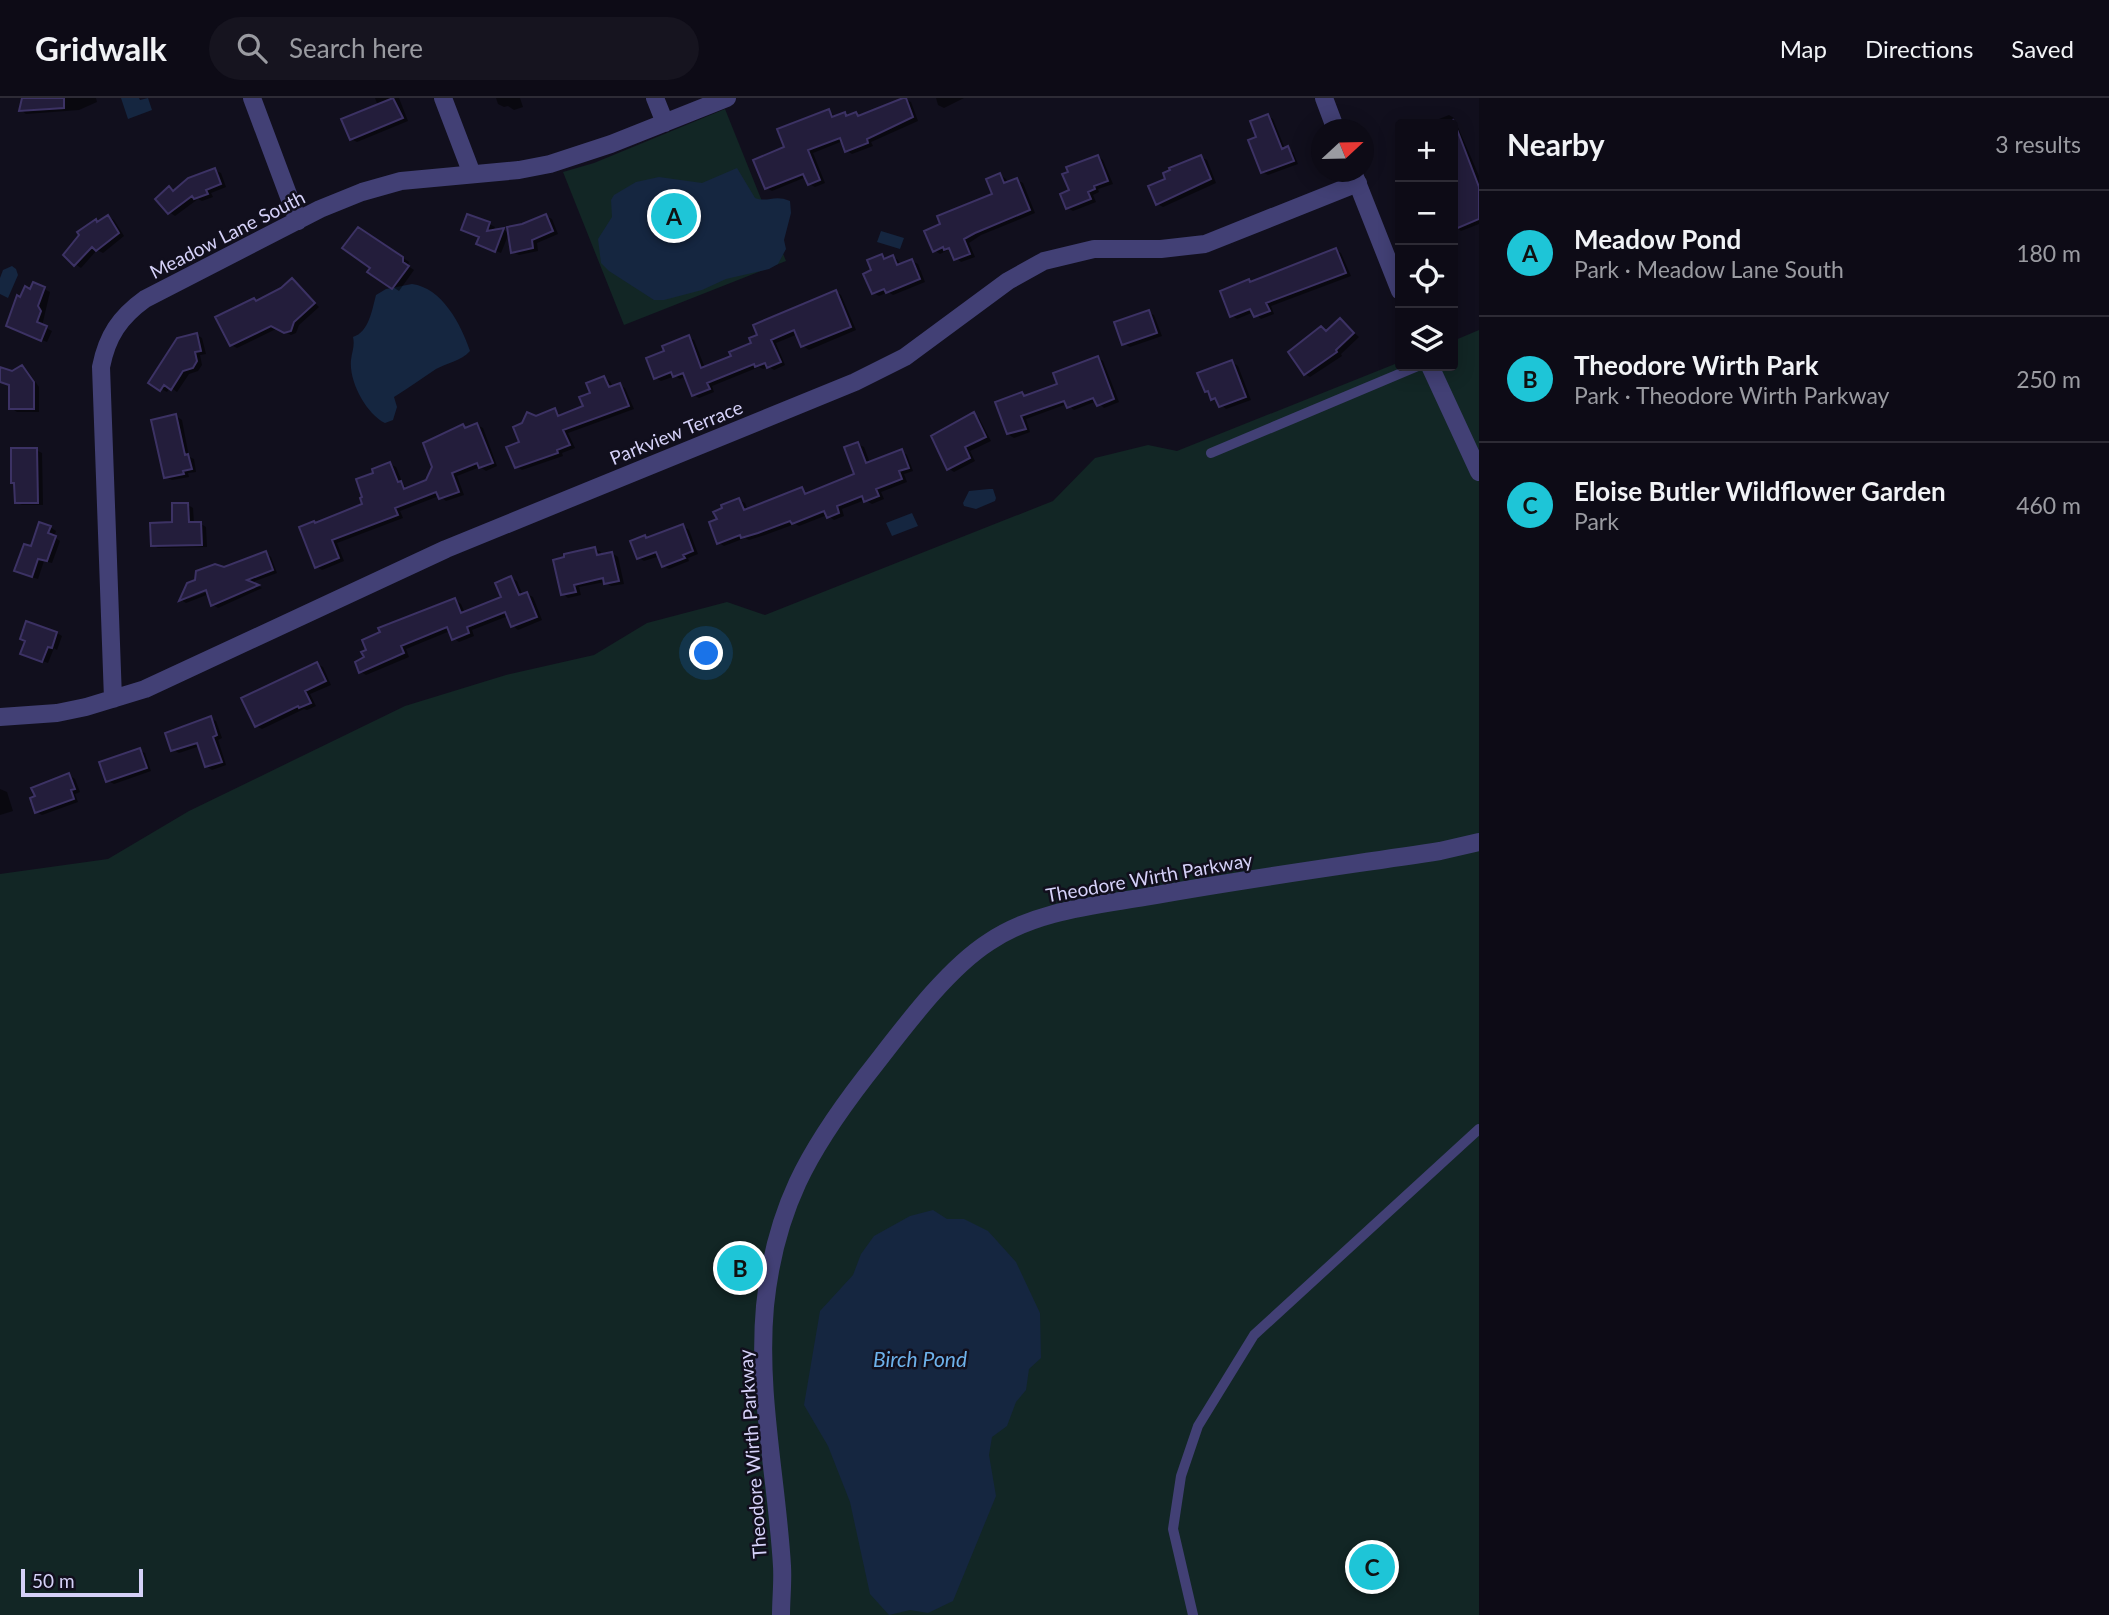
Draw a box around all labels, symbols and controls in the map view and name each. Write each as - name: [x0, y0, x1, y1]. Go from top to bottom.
- search box: [209, 17, 699, 80]
- text: Gridwalk: [35, 28, 167, 68]
- icon: search: [233, 29, 271, 67]
- text: Search here: [289, 32, 423, 64]
- text: Map: [1780, 34, 1827, 63]
- text: Directions: [1865, 34, 1973, 63]
- text: Saved: [2011, 34, 2074, 63]
- north arrow: [1311, 119, 1374, 182]
- map controls: [1395, 119, 1458, 371]
- button: +: [1395, 119, 1458, 182]
- text: Nearby: [1507, 126, 1605, 162]
- text: 3 results: [1995, 130, 2081, 158]
- button: −: [1395, 182, 1458, 245]
- street label: Meadow Lane South: [145, 185, 309, 283]
- pin: A: [651, 190, 697, 242]
- text: Meadow Pond: [1574, 223, 1741, 255]
- text: A: [1522, 239, 1538, 267]
- text: 180 m: [2016, 239, 2081, 267]
- button: locate: [1395, 245, 1458, 308]
- text: Park · Meadow Lane South: [1574, 255, 1844, 283]
- button: layers: [1395, 308, 1458, 371]
- text: Theodore Wirth Park: [1574, 349, 1819, 381]
- text: B: [1522, 365, 1538, 393]
- text: 250 m: [2016, 365, 2081, 393]
- text: Park · Theodore Wirth Parkway: [1574, 381, 1889, 409]
- street label: Parkview Terrace: [606, 395, 746, 469]
- text: Eloise Butler Wildflower Garden: [1574, 475, 1946, 507]
- text: C: [1522, 491, 1538, 519]
- text: 460 m: [2016, 491, 2081, 519]
- text: Park: [1574, 507, 1619, 535]
- your location: [689, 636, 723, 670]
- street label: Theodore Wirth Parkway: [1044, 847, 1254, 907]
- pin: B: [717, 1242, 763, 1294]
- water label: Birch Pond: [873, 1346, 967, 1371]
- street label: Theodore Wirth Parkway: [733, 1349, 771, 1559]
- pin: C: [1349, 1541, 1395, 1593]
- scale bar: [21, 1566, 144, 1598]
- text: 50 m: [32, 1569, 75, 1592]

